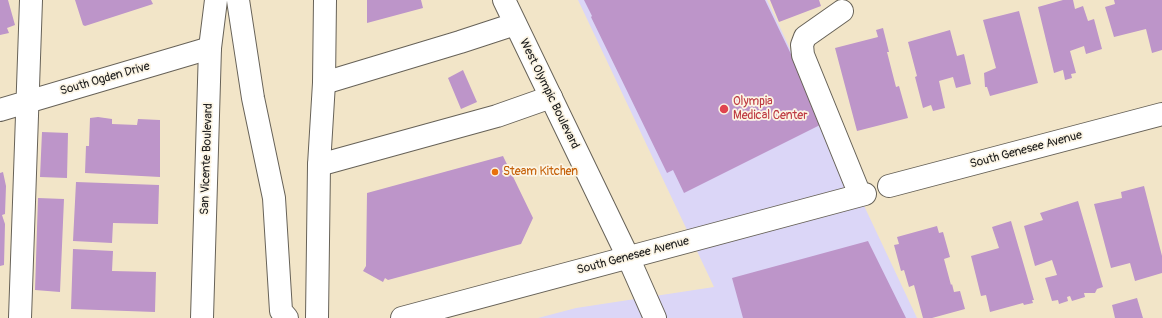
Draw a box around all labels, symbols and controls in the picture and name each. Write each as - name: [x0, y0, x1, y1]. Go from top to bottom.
- street label: West Olympic Boulevard: [516, 37, 582, 151]
- street label: South Ogden Drive: [58, 59, 152, 99]
- place label: Olympia Medical Center: [733, 95, 807, 123]
- street label: San Vicente Boulevard: [198, 103, 216, 215]
- marker: Olympia Medical Center: [718, 103, 730, 115]
- street label: South Genesee Avenue: [968, 128, 1084, 172]
- place label: Steam Kitchen: [503, 165, 578, 179]
- marker: Steam Kitchen: [490, 167, 500, 177]
- street label: South Genesee Avenue: [575, 234, 691, 278]

